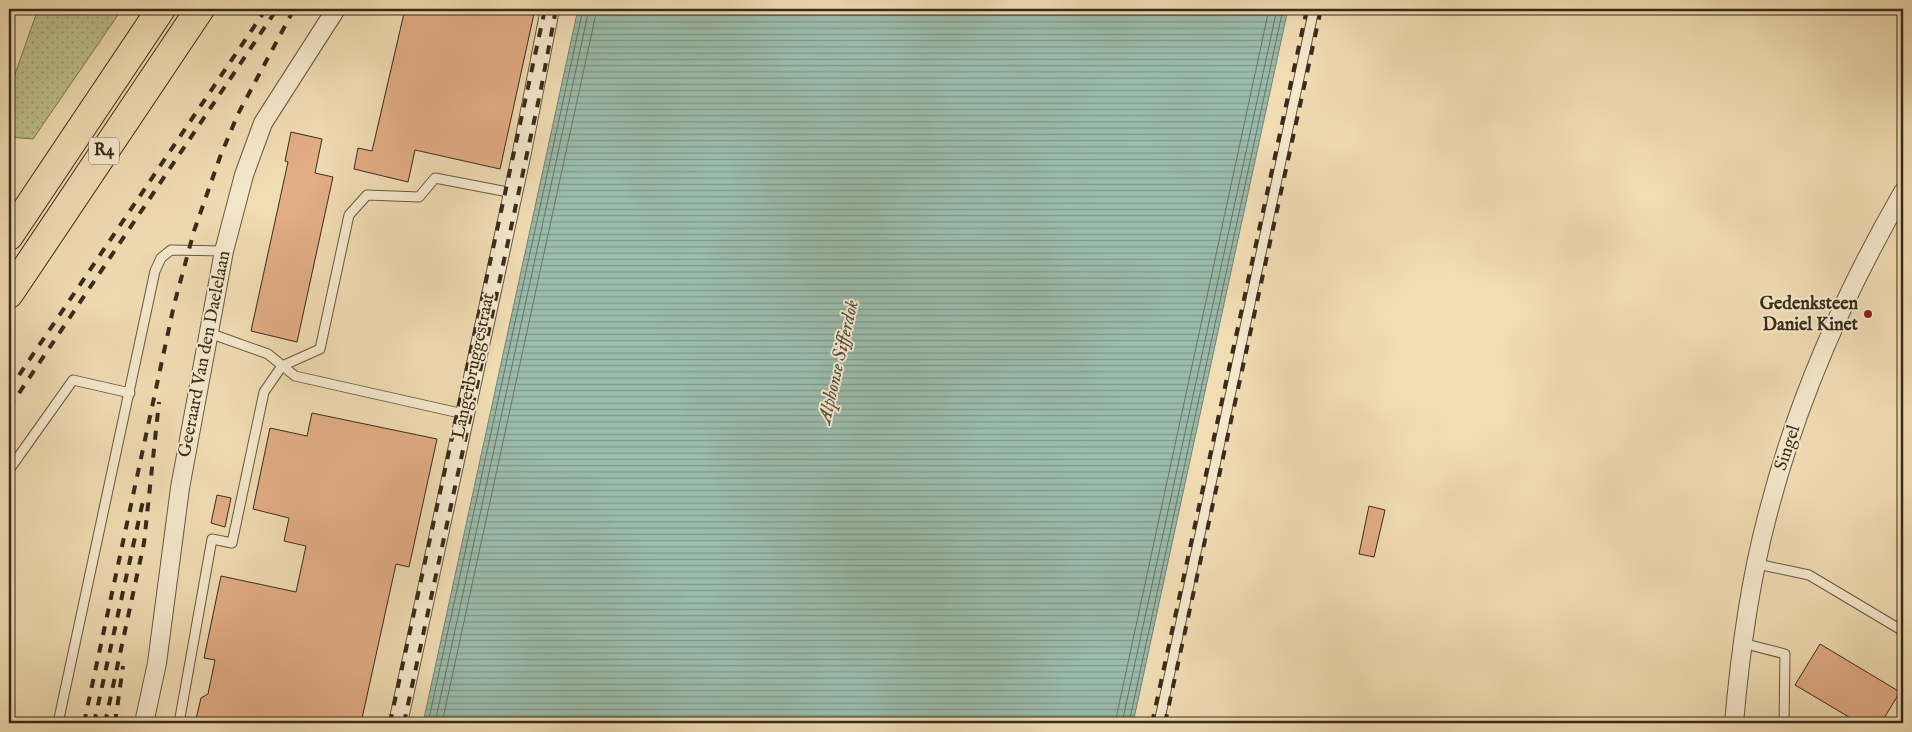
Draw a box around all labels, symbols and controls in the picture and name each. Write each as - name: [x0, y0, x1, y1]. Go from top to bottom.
- road number: R4: [89, 138, 119, 164]
- street label: Geeraard Van den Daelelaan: [174, 248, 236, 459]
- street label: Langerbruggestraat: [447, 291, 501, 441]
- place label: Gedenksteen Daniel Kinet: [1760, 293, 1859, 337]
- water label: Alphonse Sifferdok: [813, 297, 865, 428]
- marker: Gedenksteen Daniel Kinet: [1862, 308, 1874, 320]
- street label: Singel: [1770, 422, 1806, 474]

